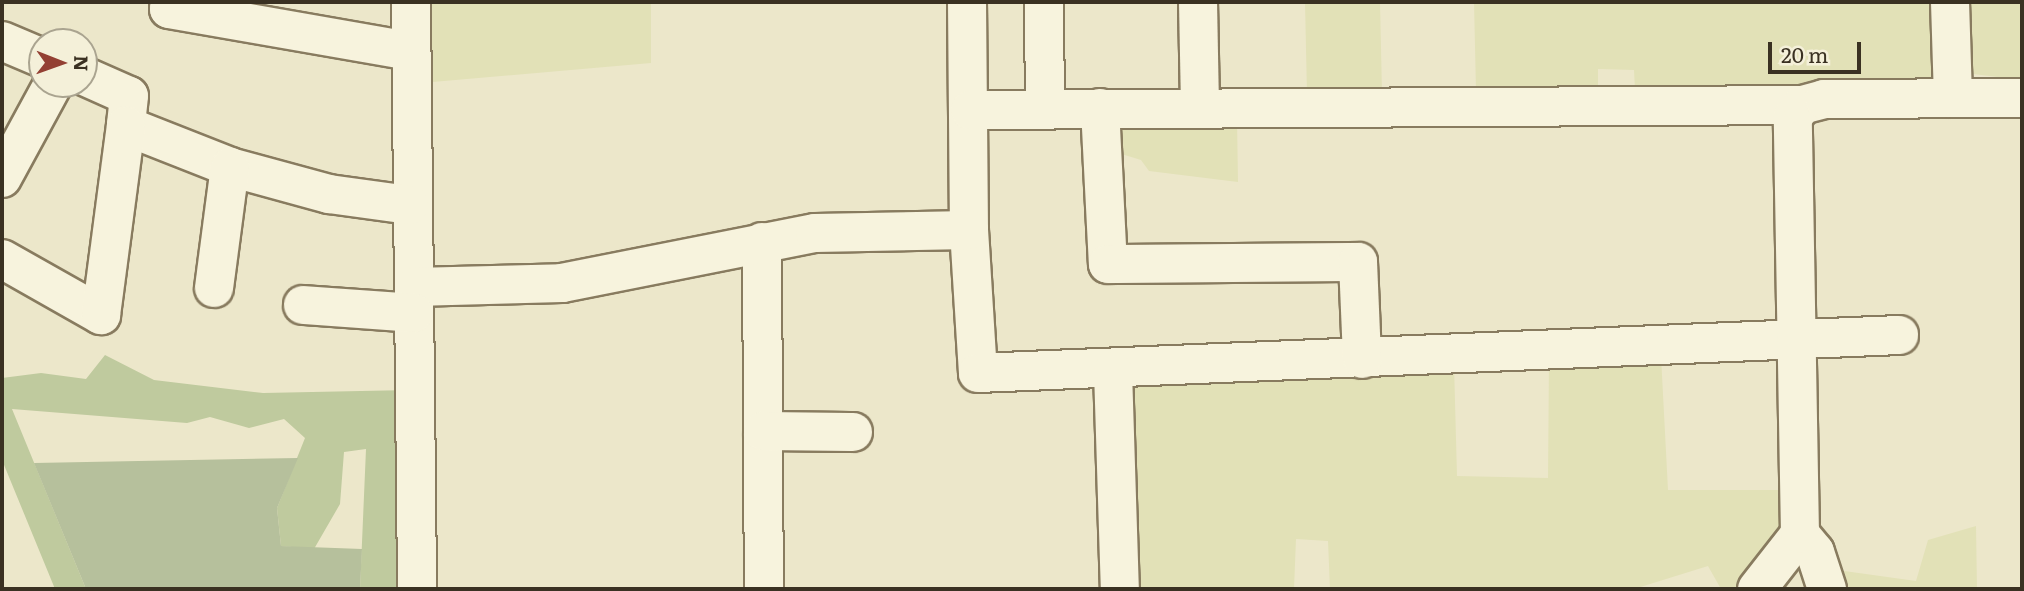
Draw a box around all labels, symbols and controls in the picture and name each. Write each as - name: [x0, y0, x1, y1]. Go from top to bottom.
- north arrow: [28, 28, 98, 98]
- scale bar: [1772, 28, 1865, 72]
- text: 20 m: [1781, 38, 1828, 69]
- text: N: [68, 55, 96, 72]

